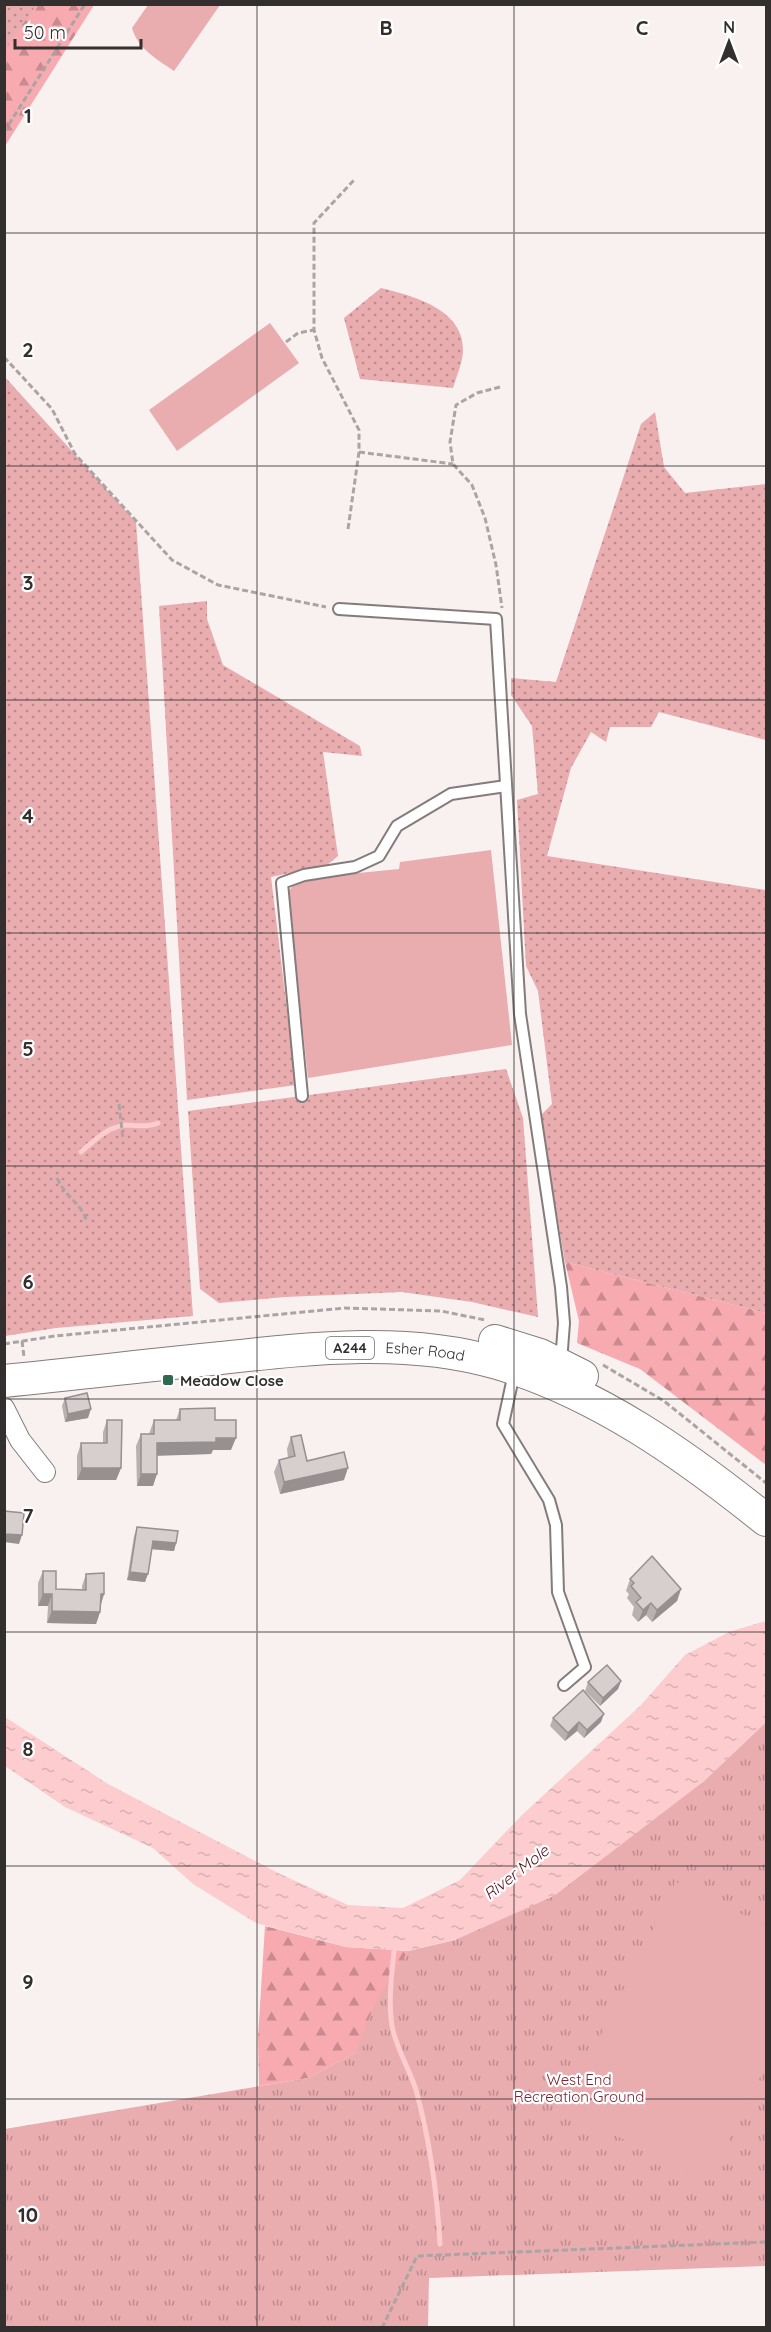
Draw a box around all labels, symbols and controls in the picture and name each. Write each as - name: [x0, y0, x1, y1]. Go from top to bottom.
- scale bar: [15, 12, 141, 50]
- north arrow: [699, 12, 759, 72]
- text: B: [379, 15, 393, 40]
- text: C: [636, 15, 649, 40]
- text: N: [723, 17, 735, 37]
- text: 50 m: [24, 21, 66, 44]
- text: 1: [24, 103, 32, 128]
- text: 2: [22, 337, 34, 362]
- text: 3: [23, 570, 33, 595]
- text: 4: [22, 803, 34, 828]
- text: 5: [22, 1036, 34, 1061]
- text: 6: [22, 1269, 34, 1294]
- road number: A244: [326, 1337, 374, 1359]
- street label: Esher Road: [385, 1338, 466, 1364]
- place label: Meadow Close: [180, 1371, 284, 1390]
- marker: Meadow Close: [161, 1373, 175, 1387]
- text: 7: [23, 1503, 34, 1528]
- text: 8: [23, 1736, 34, 1761]
- water label: River Mole: [479, 1840, 553, 1904]
- text: 9: [22, 1969, 34, 1994]
- park label: West End Recreation Ground: [514, 2070, 644, 2106]
- text: 10: [18, 2202, 38, 2227]

